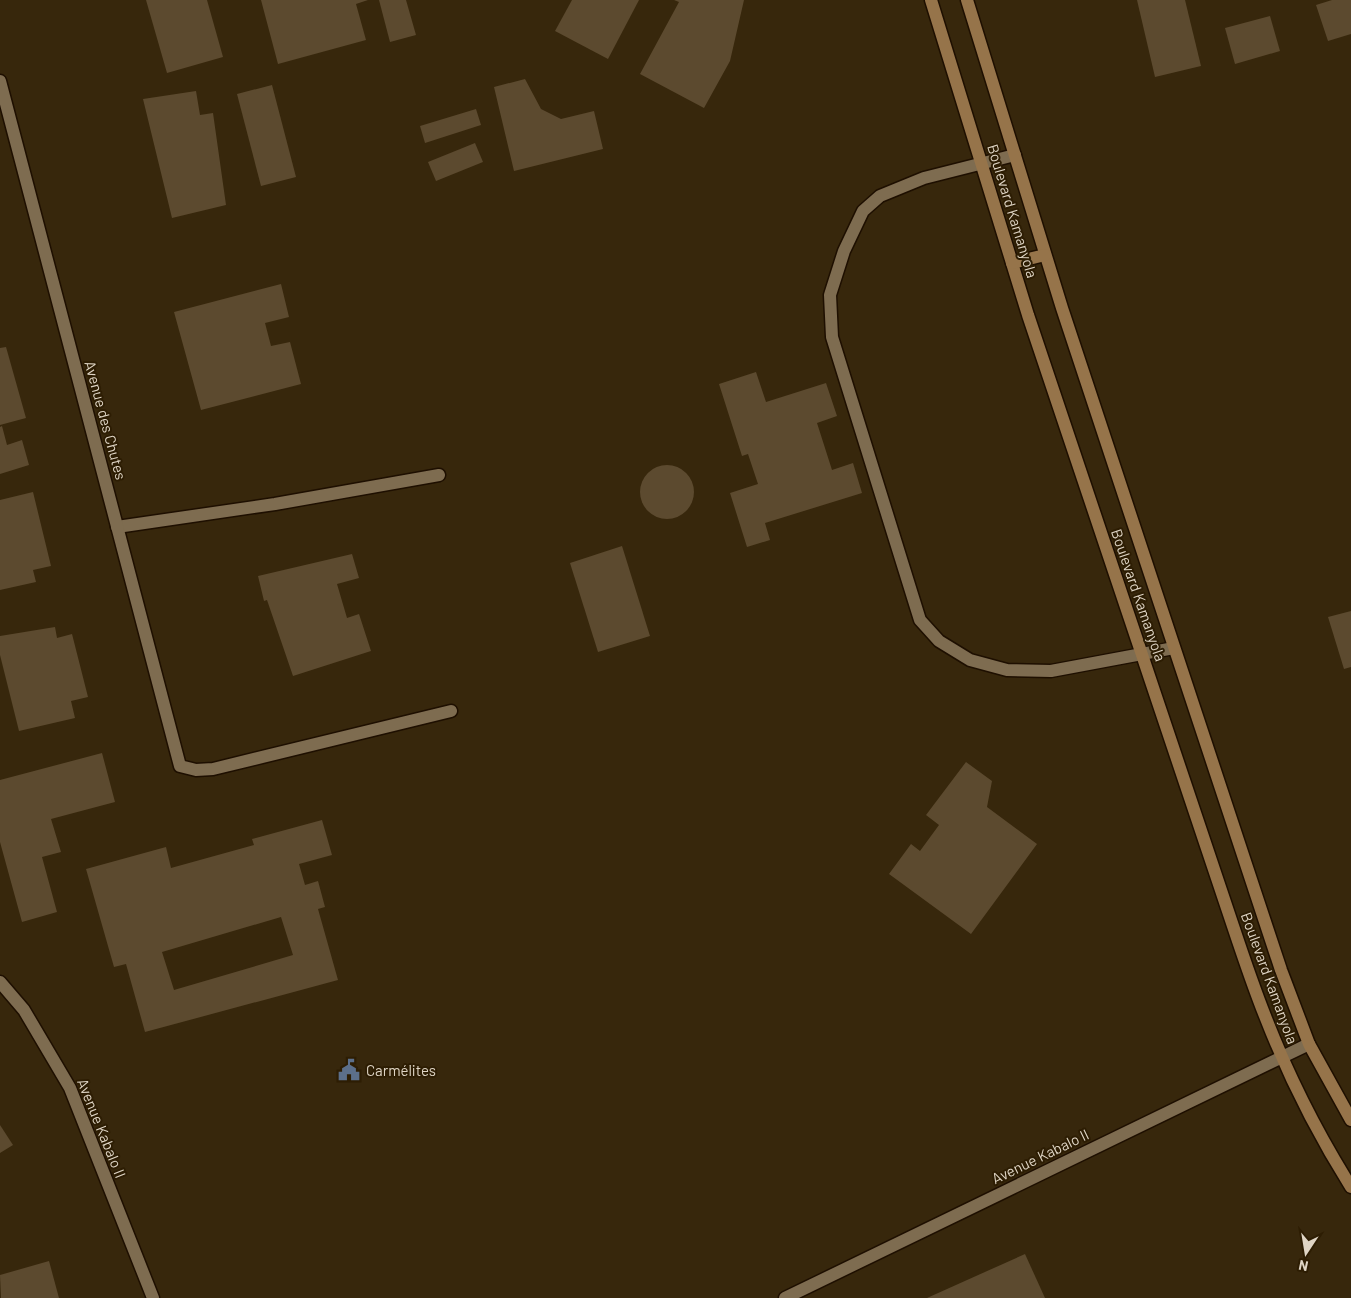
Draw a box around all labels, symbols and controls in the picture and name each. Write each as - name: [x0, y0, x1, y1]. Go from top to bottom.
- street label: Boulevard Kamanyola: [984, 142, 1042, 280]
- street label: Avenue des Chutes: [81, 359, 131, 481]
- street label: Boulevard Kamanyola: [1108, 526, 1170, 664]
- street label: Boulevard Kamanyola: [1238, 910, 1302, 1046]
- public building icon: Carmélites: [336, 1057, 362, 1083]
- place label: Carmélites: [366, 1061, 436, 1079]
- street label: Avenue Kabalo II: [74, 1076, 130, 1180]
- street label: Avenue Kabalo II: [989, 1125, 1091, 1187]
- north arrow: [1281, 1228, 1331, 1278]
- text: N: [1297, 1257, 1310, 1275]

